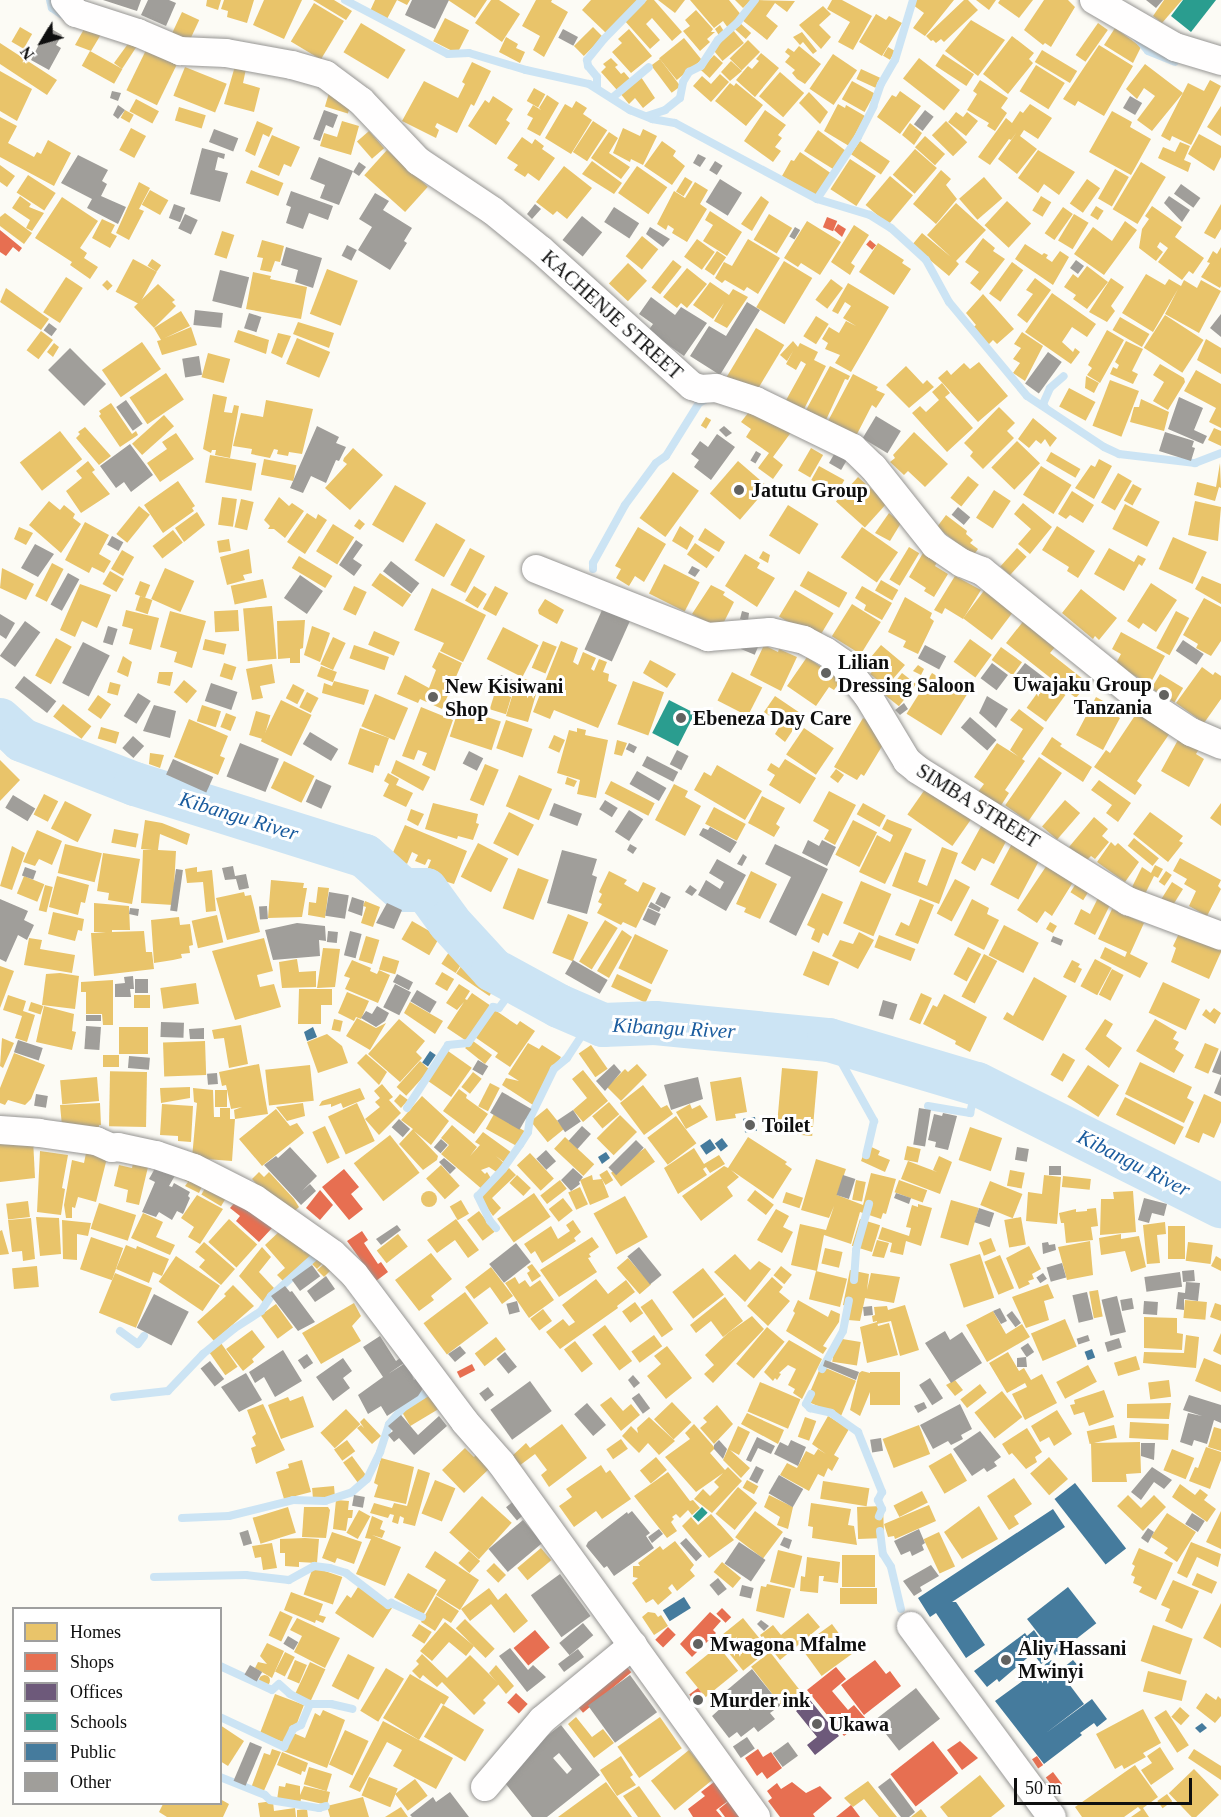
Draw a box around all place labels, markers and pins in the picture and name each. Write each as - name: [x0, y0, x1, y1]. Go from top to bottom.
- place label: Jatutu Group: [751, 478, 868, 502]
- marker: Jatutu Group: [732, 483, 746, 497]
- place label: Lilian Dressing Saloon: [838, 650, 975, 697]
- marker: Lilian Dressing Saloon: [819, 666, 833, 680]
- place label: Uwajaku Group Tanzania: [1013, 672, 1152, 719]
- place label: New Kisiwani Shop: [445, 674, 563, 721]
- marker: Uwajaku Group Tanzania: [1157, 688, 1171, 702]
- marker: New Kisiwani Shop: [426, 690, 440, 704]
- place label: Ebeneza Day Care: [693, 706, 851, 730]
- marker: Ebeneza Day Care: [674, 711, 688, 725]
- place label: Toilet: [762, 1113, 810, 1137]
- marker: Toilet: [743, 1118, 757, 1132]
- place label: Mwagona Mfalme: [710, 1632, 866, 1656]
- place label: Aliy Hassani Mwinyi: [1018, 1636, 1126, 1683]
- marker: Mwagona Mfalme: [691, 1637, 705, 1651]
- marker: Aliy Hassani Mwinyi: [999, 1653, 1013, 1667]
- place label: Murder ink: [710, 1688, 811, 1712]
- marker: Murder ink: [691, 1693, 705, 1707]
- place label: Ukawa: [829, 1712, 889, 1736]
- marker: Ukawa: [810, 1717, 824, 1731]

